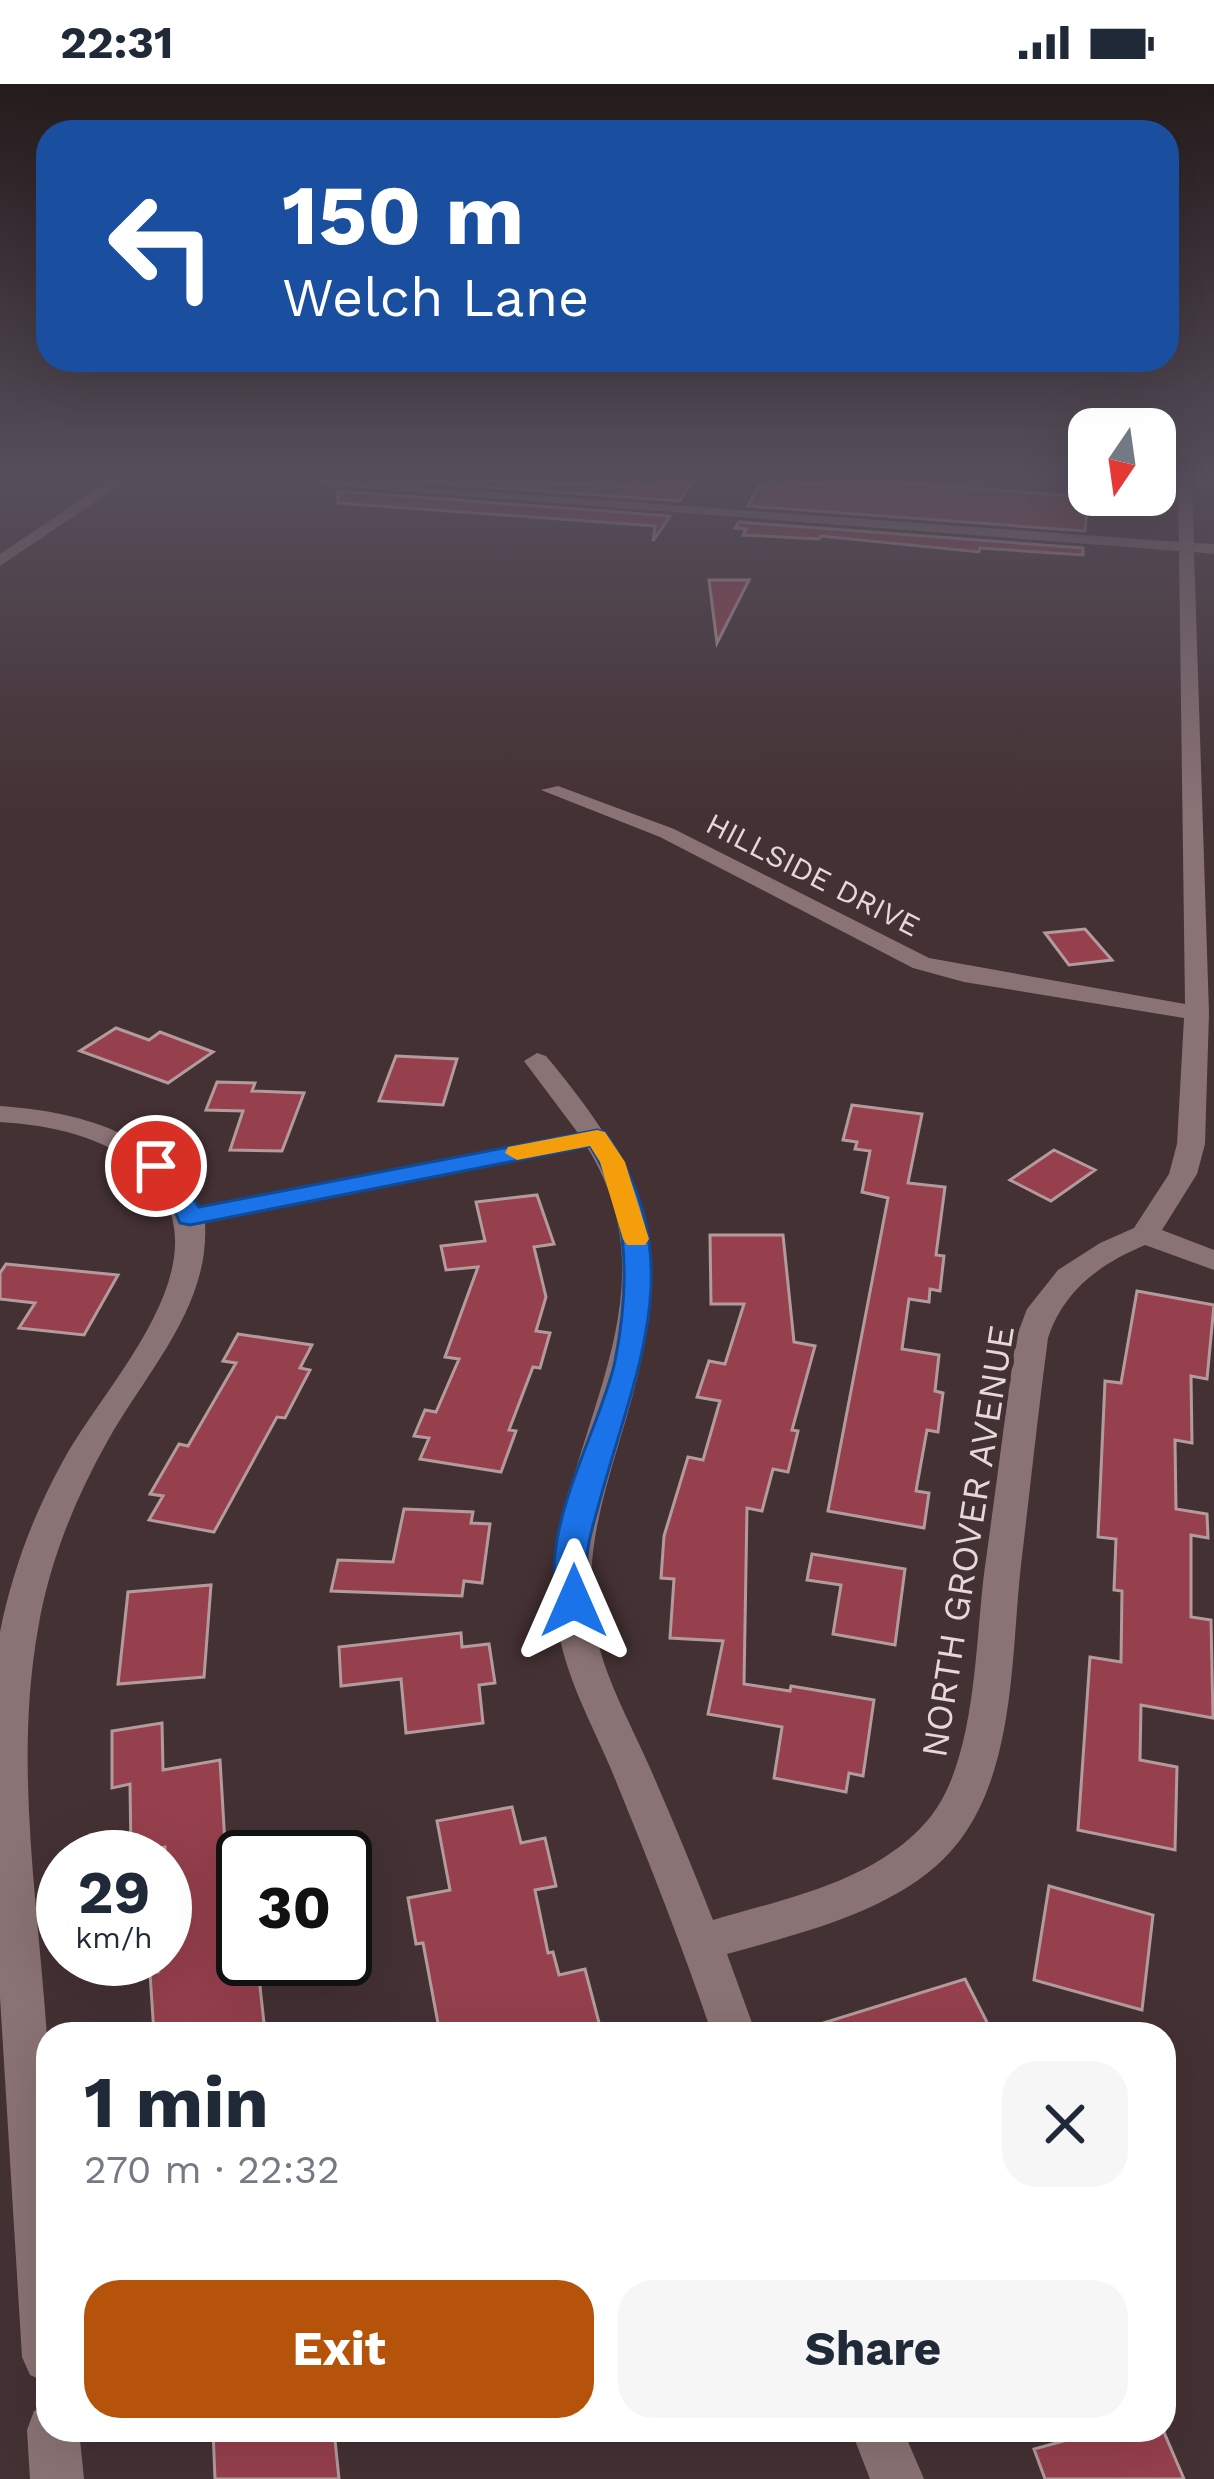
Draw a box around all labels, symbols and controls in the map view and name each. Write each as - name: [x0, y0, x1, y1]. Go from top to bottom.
- text: 22:31: [60, 16, 173, 69]
- text: 150 m: [282, 166, 524, 264]
- icon: left: [84, 168, 240, 324]
- text: Welch Lane: [282, 266, 589, 329]
- north arrow: [1068, 408, 1176, 516]
- map controls: [1068, 408, 1176, 516]
- street label: HILLSIDE DRIVE: [701, 806, 926, 943]
- pin: [105, 1115, 207, 1217]
- icon: arrive: [123, 1133, 189, 1199]
- street label: NORTH GROVER AVENUE: [913, 1322, 1023, 1760]
- position arrow: [511, 1538, 637, 1664]
- speed limit sign: 30: [216, 1830, 372, 1986]
- text: 29: [78, 1857, 150, 1928]
- text: km/h: [75, 1920, 153, 1955]
- text: 1 min: [84, 2060, 269, 2144]
- button: close: [1002, 2061, 1128, 2187]
- text: 270 m · 22:32: [84, 2147, 340, 2192]
- button: Exit: [84, 2280, 594, 2418]
- button: Share: [618, 2280, 1128, 2418]

